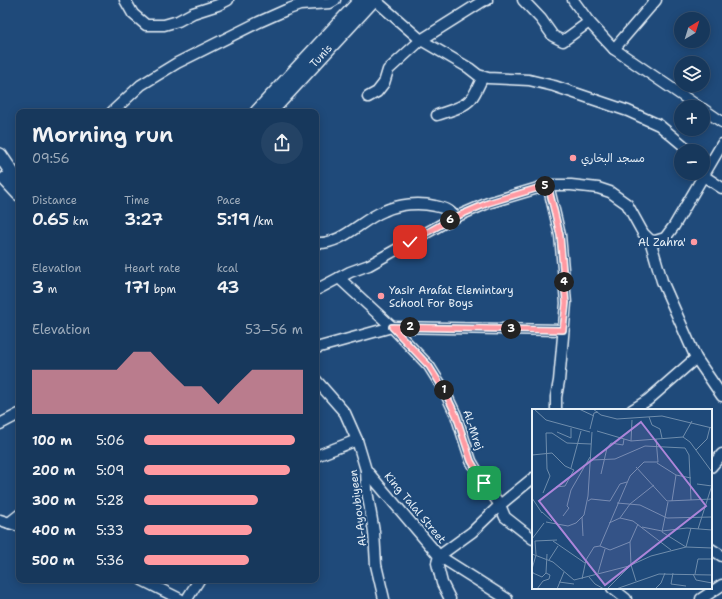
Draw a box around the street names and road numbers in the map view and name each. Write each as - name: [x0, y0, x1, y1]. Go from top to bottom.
- street label: Tunis: [306, 41, 336, 71]
- street label: AL-Mrej: [459, 408, 487, 452]
- street label: Al-Ayoubiyeen: [346, 468, 370, 547]
- street label: King Talal Street: [381, 469, 449, 547]

